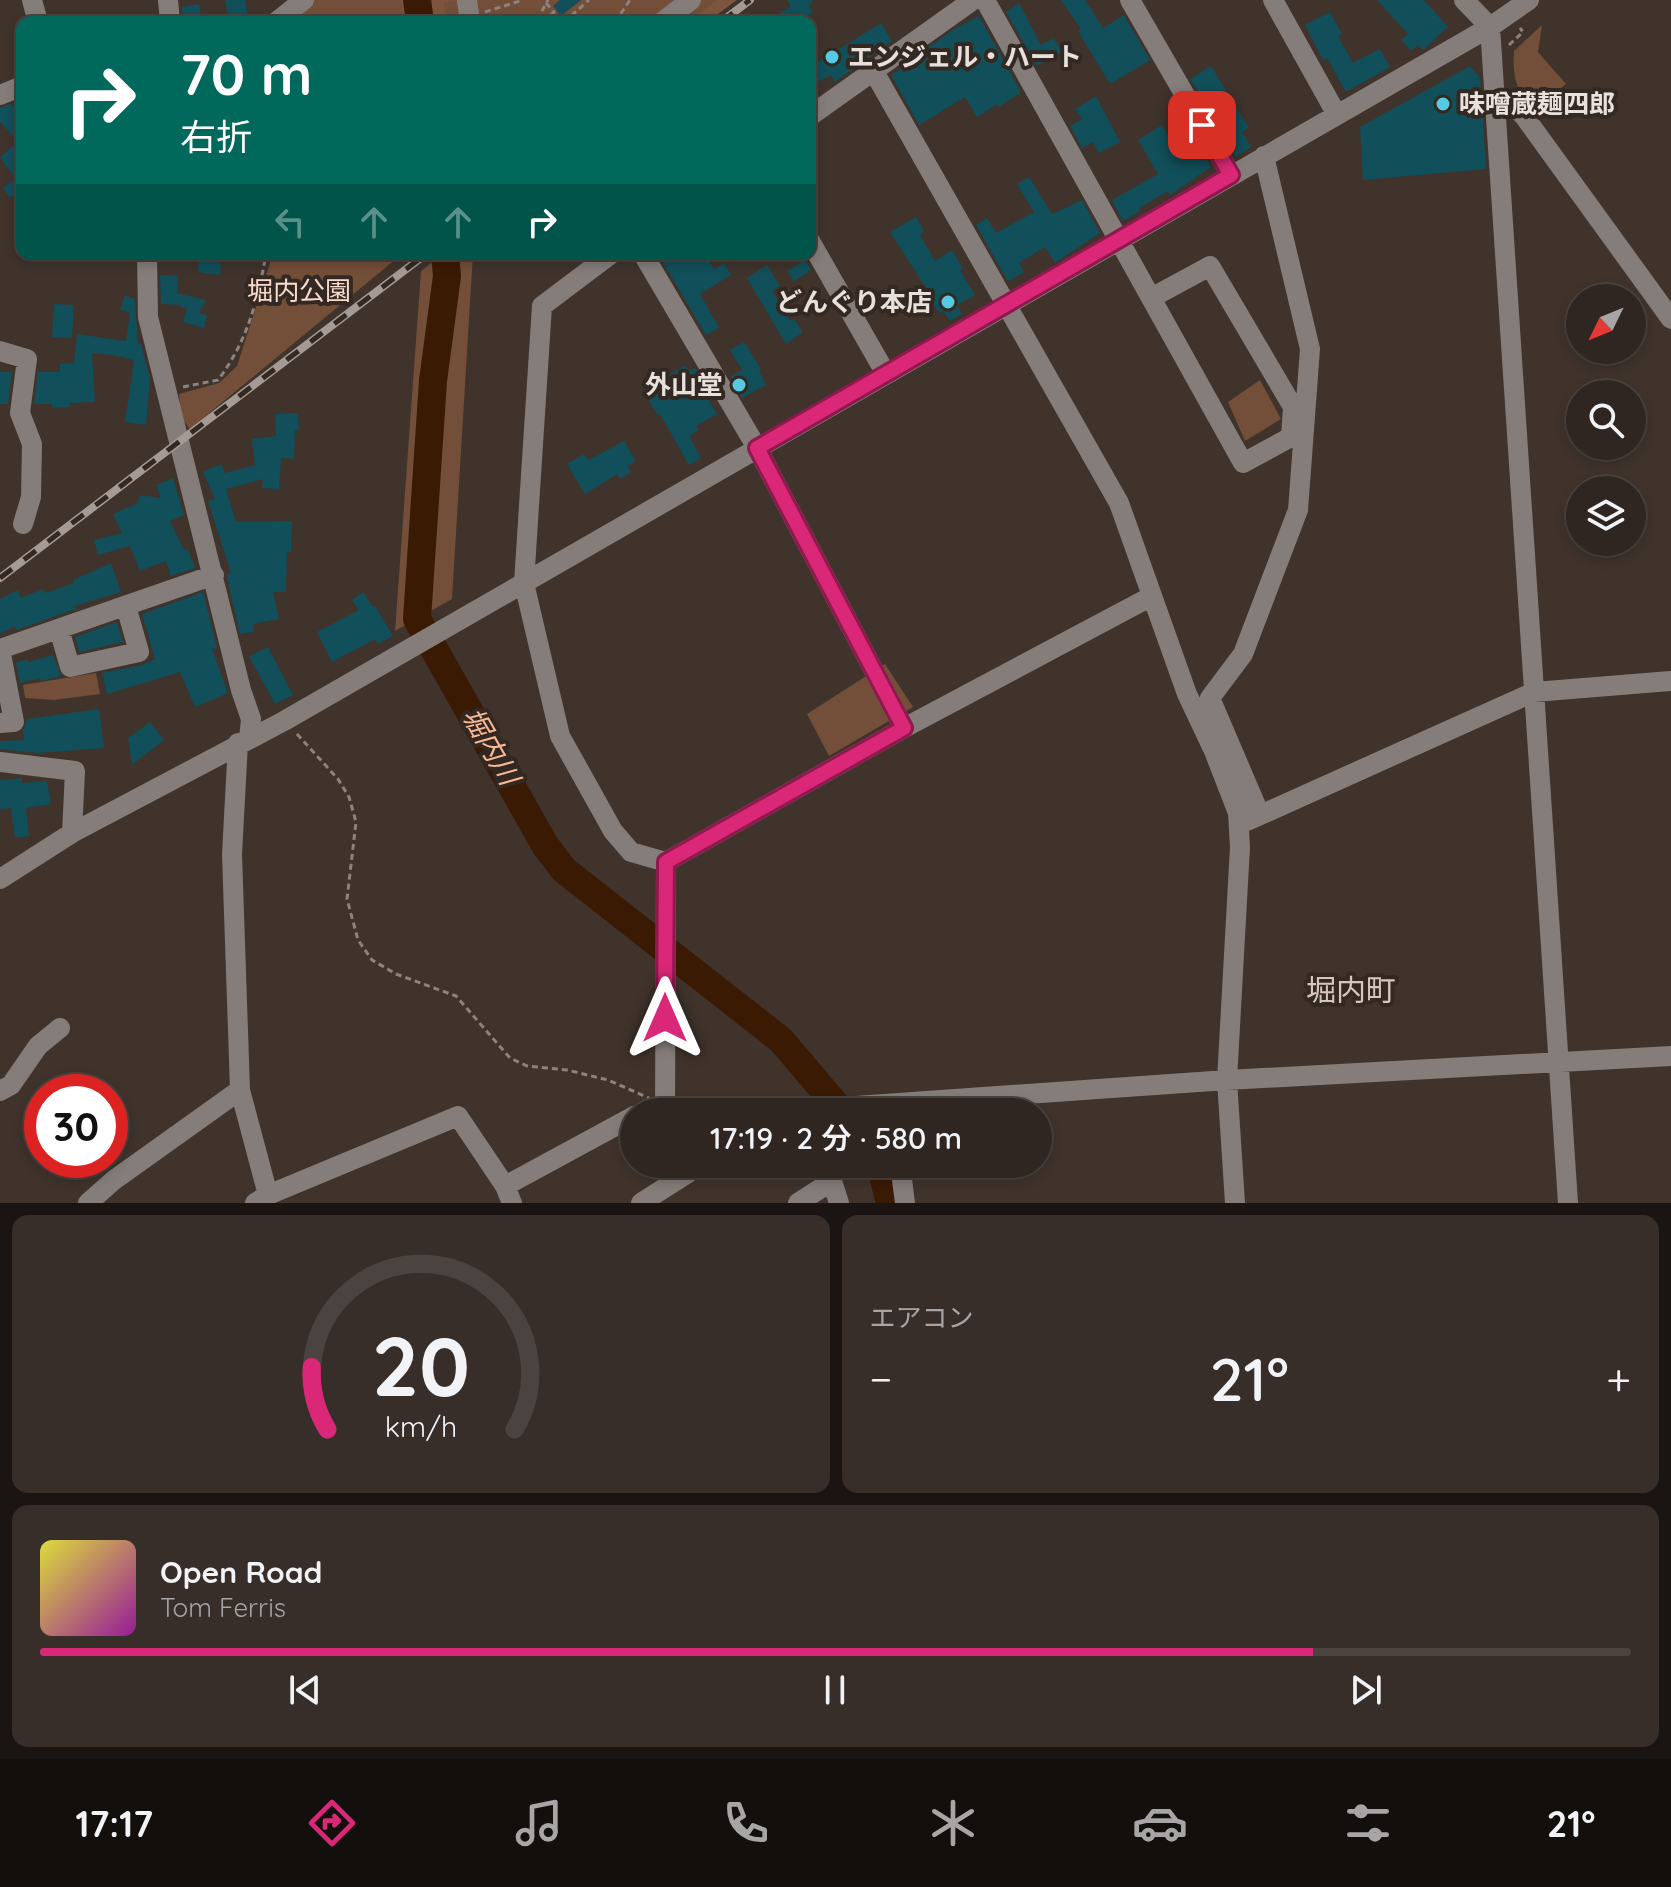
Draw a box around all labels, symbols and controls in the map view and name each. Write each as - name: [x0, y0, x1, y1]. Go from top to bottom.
- text: 70 m: [180, 39, 312, 109]
- place label: エンジェル・ハート: [848, 40, 1082, 73]
- icon: right: [48, 48, 152, 152]
- marker: エンジェル・ハート: [823, 48, 841, 66]
- place label: 味噌蔵麺四郎: [1459, 87, 1615, 120]
- pin: [1168, 91, 1236, 159]
- marker: 味噌蔵麺四郎: [1434, 95, 1452, 113]
- icon: arrive: [1180, 103, 1224, 147]
- text: 右折: [180, 114, 252, 159]
- icon: left: [268, 200, 312, 244]
- icon: ahead: [352, 200, 396, 244]
- icon: ahead: [436, 200, 480, 244]
- icon: right: [520, 200, 564, 244]
- park label: 堀内公園: [247, 274, 351, 307]
- north arrow: [1566, 284, 1646, 364]
- map controls: [1566, 284, 1646, 556]
- place label: どんぐり本店: [776, 285, 932, 318]
- marker: どんぐり本店: [939, 293, 957, 311]
- place label: 外山堂: [645, 368, 723, 401]
- marker: 外山堂: [730, 376, 748, 394]
- button: search: [1566, 380, 1646, 460]
- button: layers: [1566, 476, 1646, 556]
- water label: 堀内川: [455, 701, 529, 793]
- district label: 堀内町: [1306, 971, 1396, 1009]
- position arrow: [623, 976, 707, 1060]
- speed limit sign: 30: [24, 1074, 128, 1178]
- text: 17:19 · 2 分 · 580 m: [710, 1119, 962, 1157]
- text: エアコン: [870, 1301, 974, 1334]
- text: 20: [372, 1313, 470, 1417]
- text: 21°: [1210, 1341, 1289, 1416]
- text: −: [870, 1351, 892, 1406]
- text: +: [1606, 1351, 1631, 1406]
- text: km/h: [384, 1408, 457, 1444]
- text: Open Road: [160, 1553, 322, 1591]
- text: Tom Ferris: [160, 1591, 286, 1624]
- icon: previous: [283, 1668, 327, 1712]
- icon: pause: [813, 1668, 857, 1712]
- icon: next: [1344, 1668, 1388, 1712]
- icon: directions: [304, 1795, 360, 1851]
- icon: music: [511, 1795, 567, 1851]
- icon: phone: [718, 1795, 774, 1851]
- icon: climate: [925, 1795, 981, 1851]
- icon: car: [1132, 1795, 1188, 1851]
- icon: filters: [1340, 1795, 1396, 1851]
- text: 17:17: [76, 1801, 153, 1846]
- text: 21°: [1547, 1801, 1595, 1846]

